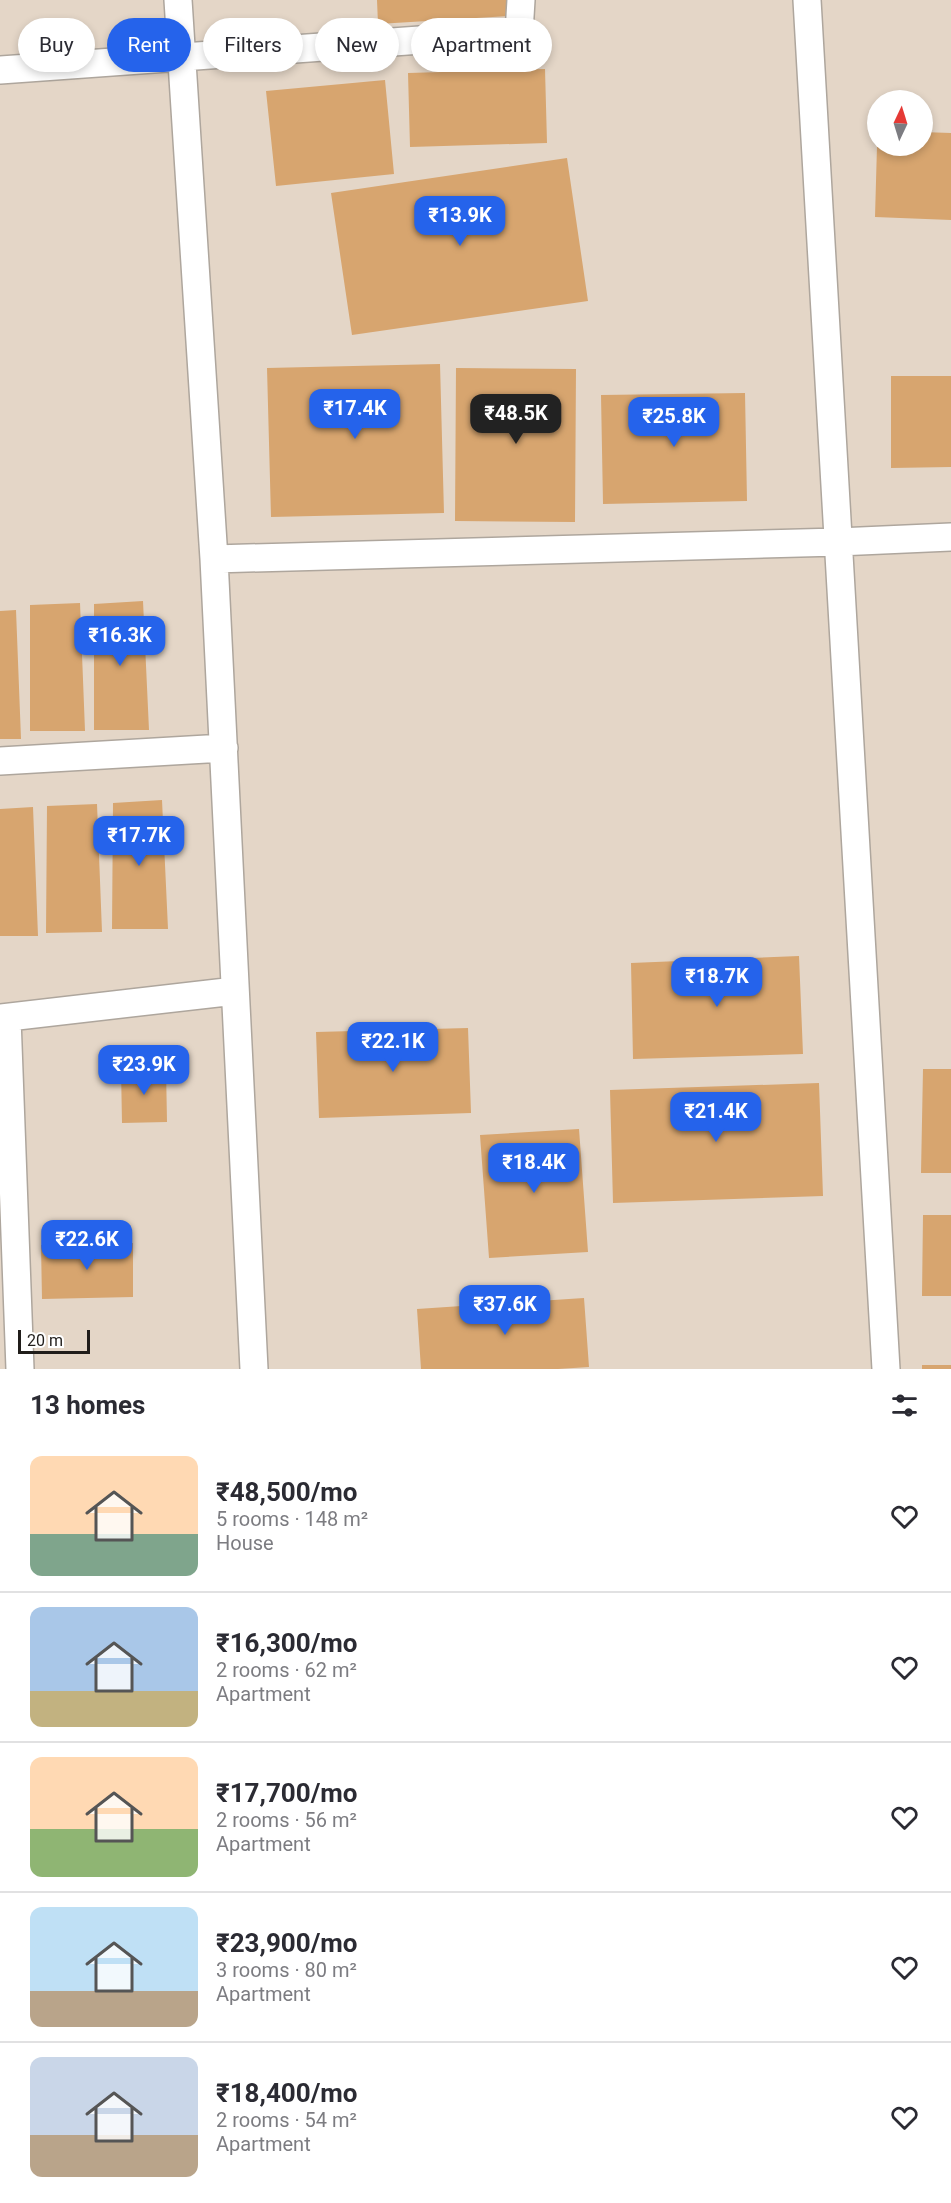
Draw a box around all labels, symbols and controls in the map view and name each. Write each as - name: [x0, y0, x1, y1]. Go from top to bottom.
- chip: Buy: [18, 18, 95, 72]
- chip: Rent: [107, 18, 191, 72]
- chip: Filters: [203, 18, 303, 72]
- chip: New: [315, 18, 399, 72]
- chip: Apartment: [411, 18, 552, 72]
- north arrow: [867, 90, 933, 156]
- map controls: [867, 90, 933, 156]
- pin: ₹13.9K: [411, 196, 509, 247]
- text: ₹13.9K: [428, 203, 492, 227]
- pin: ₹17.4K: [306, 389, 404, 440]
- pin: ₹48.5K: [467, 394, 565, 445]
- text: ₹17.4K: [323, 396, 387, 420]
- pin: ₹25.8K: [625, 397, 723, 448]
- text: ₹48.5K: [484, 401, 548, 425]
- text: ₹25.8K: [642, 404, 706, 428]
- pin: ₹16.3K: [71, 616, 169, 667]
- text: ₹16.3K: [88, 623, 152, 647]
- pin: ₹17.7K: [90, 816, 188, 867]
- text: ₹17.7K: [107, 823, 171, 847]
- pin: ₹18.7K: [668, 957, 766, 1008]
- text: ₹18.7K: [685, 964, 749, 988]
- pin: ₹22.1K: [344, 1022, 442, 1073]
- text: ₹22.1K: [361, 1029, 425, 1053]
- pin: ₹23.9K: [95, 1045, 193, 1096]
- text: ₹23.9K: [112, 1052, 176, 1076]
- pin: ₹21.4K: [667, 1092, 765, 1143]
- text: ₹21.4K: [684, 1099, 748, 1123]
- pin: ₹18.4K: [485, 1143, 583, 1194]
- text: ₹18.4K: [502, 1150, 566, 1174]
- pin: ₹22.6K: [38, 1220, 136, 1271]
- text: ₹22.6K: [55, 1227, 119, 1251]
- pin: ₹37.6K: [456, 1285, 554, 1336]
- text: ₹37.6K: [473, 1292, 537, 1316]
- scale bar: [18, 1327, 90, 1354]
- text: 20 m: [27, 1331, 63, 1350]
- icon: filters: [888, 1389, 921, 1422]
- text: 13 homes: [30, 1390, 145, 1420]
- text: ₹48,500/mo: [216, 1477, 358, 1507]
- icon: home: [78, 1480, 150, 1552]
- icon: heart: [888, 1500, 921, 1533]
- text: 5 rooms · 148 m²: [216, 1507, 368, 1531]
- text: House: [216, 1531, 274, 1555]
- text: ₹16,300/mo: [216, 1628, 358, 1658]
- icon: home: [78, 1631, 150, 1703]
- icon: heart: [888, 1651, 921, 1684]
- text: 2 rooms · 62 m²: [216, 1658, 357, 1682]
- text: Apartment: [216, 1682, 311, 1706]
- text: ₹17,700/mo: [216, 1778, 358, 1808]
- icon: home: [78, 1781, 150, 1853]
- icon: heart: [888, 1801, 921, 1834]
- text: 2 rooms · 56 m²: [216, 1808, 357, 1832]
- text: Apartment: [216, 1832, 311, 1856]
- text: ₹23,900/mo: [216, 1928, 358, 1958]
- icon: home: [78, 1931, 150, 2003]
- icon: heart: [888, 1951, 921, 1984]
- text: 3 rooms · 80 m²: [216, 1958, 357, 1982]
- text: Apartment: [216, 1982, 311, 2006]
- text: ₹18,400/mo: [216, 2078, 358, 2108]
- icon: home: [78, 2081, 150, 2153]
- icon: heart: [888, 2101, 921, 2134]
- text: 2 rooms · 54 m²: [216, 2108, 357, 2132]
- text: Apartment: [216, 2132, 311, 2156]

